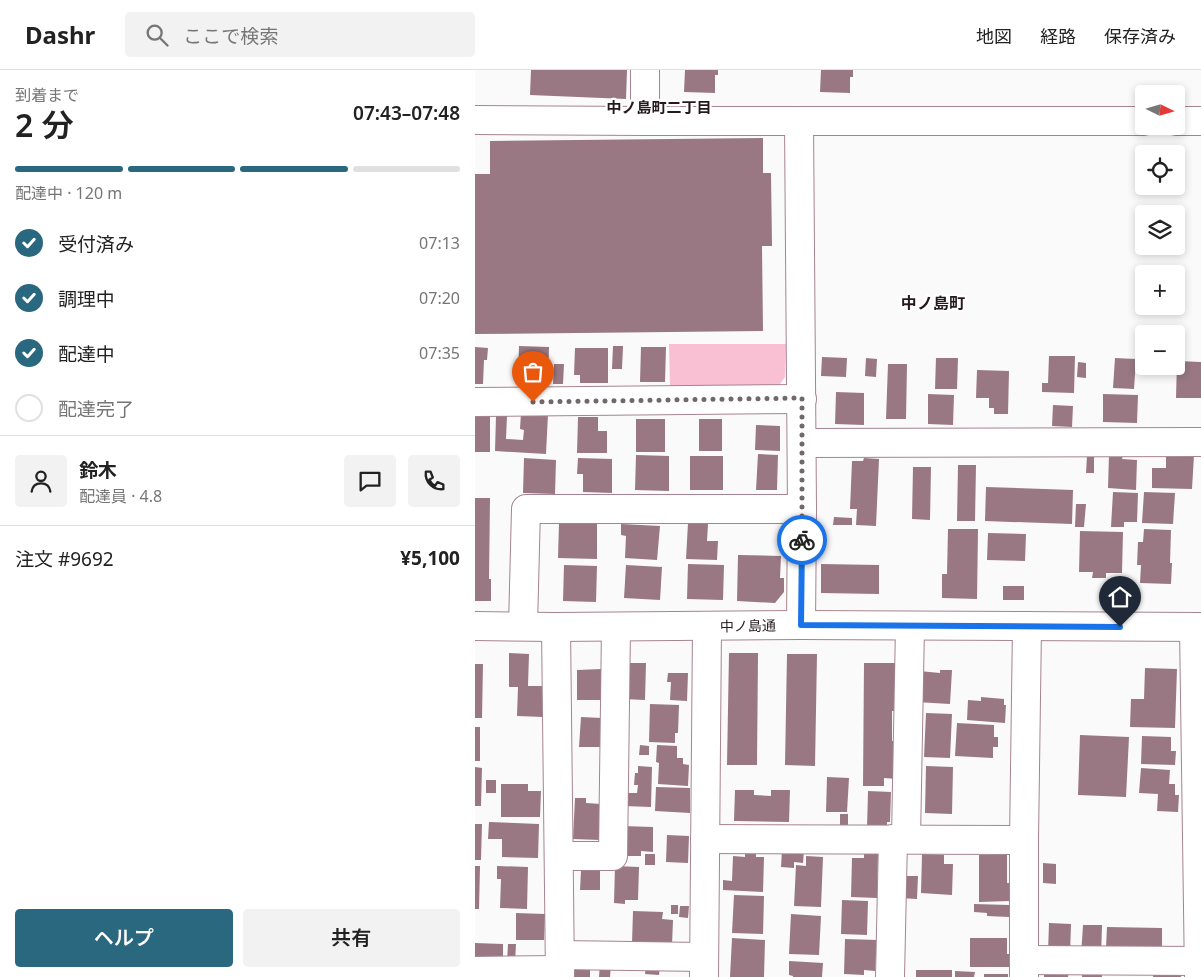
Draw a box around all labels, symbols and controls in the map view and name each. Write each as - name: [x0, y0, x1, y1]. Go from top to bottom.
- search box: [125, 12, 475, 57]
- text: Dashr: [25, 18, 95, 51]
- icon: search: [143, 21, 171, 49]
- text: ここで検索: [183, 23, 278, 49]
- text: 地図: [976, 24, 1012, 48]
- text: 経路: [1040, 24, 1076, 48]
- text: 保存済み: [1104, 24, 1176, 48]
- text: 到着まで: [15, 84, 79, 106]
- north arrow: [1135, 85, 1185, 135]
- map controls: [1135, 85, 1185, 375]
- district label: 中ノ島町二丁目: [606, 97, 712, 117]
- text: 07:43–07:48: [353, 100, 460, 126]
- text: 2 分: [15, 103, 74, 146]
- button: locate: [1135, 145, 1185, 195]
- text: 配達中 · 120 m: [15, 182, 122, 204]
- button: layers: [1135, 205, 1185, 255]
- icon: check: [15, 229, 43, 257]
- text: 受付済み: [58, 231, 134, 257]
- text: 07:13: [419, 232, 460, 254]
- button: +: [1135, 265, 1185, 315]
- icon: check: [15, 284, 43, 312]
- text: 調理中: [58, 286, 115, 312]
- text: 07:20: [419, 287, 460, 309]
- district label: 中ノ島町: [901, 292, 965, 314]
- button: −: [1135, 325, 1185, 375]
- icon: check: [15, 339, 43, 367]
- text: 配達中: [58, 341, 115, 367]
- text: 07:35: [419, 342, 460, 364]
- pin: [512, 351, 554, 402]
- icon: bag: [519, 358, 547, 386]
- text: 配達完了: [58, 396, 134, 422]
- button: person: [15, 455, 67, 507]
- button: chat: [344, 455, 396, 507]
- button: phone: [408, 455, 460, 507]
- text: 鈴木: [79, 457, 117, 483]
- text: 配達員 · 4.8: [79, 485, 162, 507]
- courier: [777, 515, 827, 565]
- icon: bike: [788, 526, 816, 554]
- text: ¥5,100: [400, 545, 460, 571]
- text: 注文 #9692: [15, 546, 114, 572]
- pin: [1099, 576, 1141, 627]
- icon: home: [1106, 583, 1134, 611]
- street label: 中ノ島通: [720, 616, 776, 635]
- button: ヘルプ: [15, 909, 233, 967]
- button: 共有: [243, 909, 460, 967]

